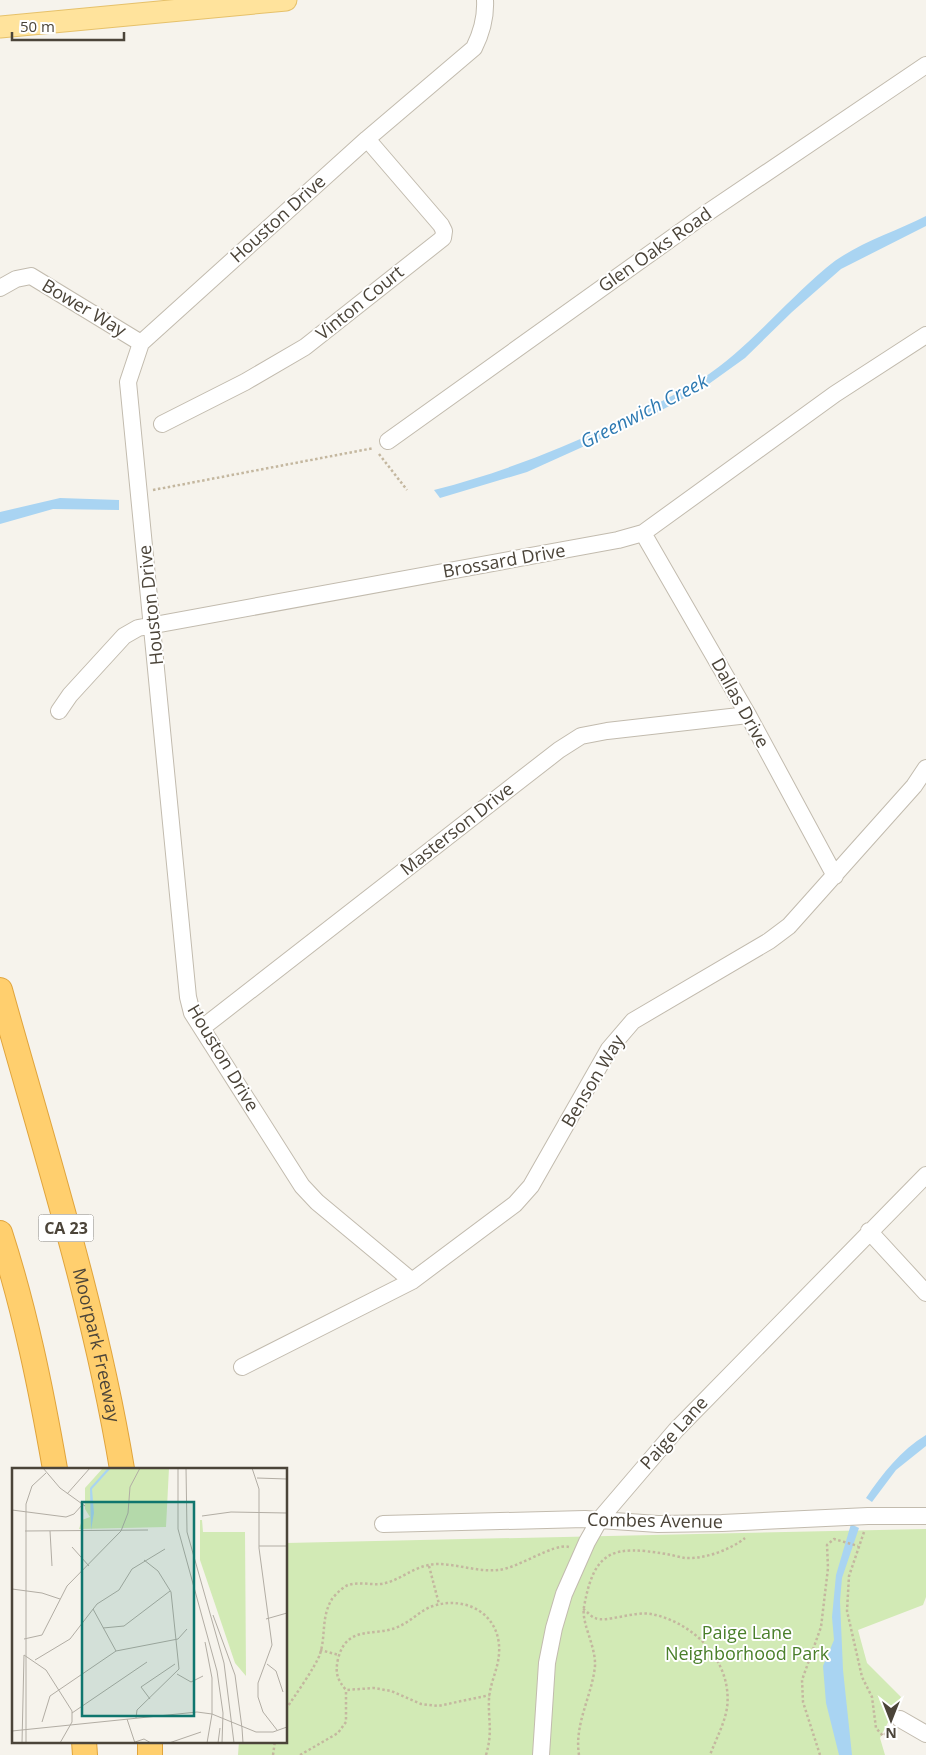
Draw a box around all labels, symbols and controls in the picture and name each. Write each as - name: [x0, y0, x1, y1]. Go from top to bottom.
- scale bar: [12, 10, 125, 42]
- text: 50 m: [20, 16, 55, 36]
- street label: Houston Drive: [224, 169, 330, 268]
- street label: Glen Oaks Road: [593, 201, 716, 297]
- street label: Vinton Court: [311, 259, 408, 345]
- street label: Bower Way: [38, 273, 132, 342]
- water label: Greenwich Creek: [576, 367, 713, 454]
- street label: Brossard Drive: [441, 537, 567, 583]
- street label: Houston Drive: [132, 544, 168, 666]
- street label: Dallas Drive: [706, 653, 775, 752]
- street label: Masterson Drive: [395, 776, 518, 880]
- street label: Houston Drive: [182, 1000, 265, 1115]
- street label: Benson Way: [555, 1029, 630, 1131]
- road number: CA 23: [38, 1214, 94, 1242]
- street label: Moorpark Freeway: [68, 1265, 126, 1425]
- street label: Paige Lane: [634, 1391, 712, 1474]
- inset map: [12, 1468, 288, 1742]
- street label: Combes Avenue: [587, 1507, 723, 1533]
- park label: Paige Lane Neighborhood Park: [665, 1620, 830, 1665]
- north arrow: [866, 1695, 916, 1745]
- text: N: [885, 1724, 897, 1743]

